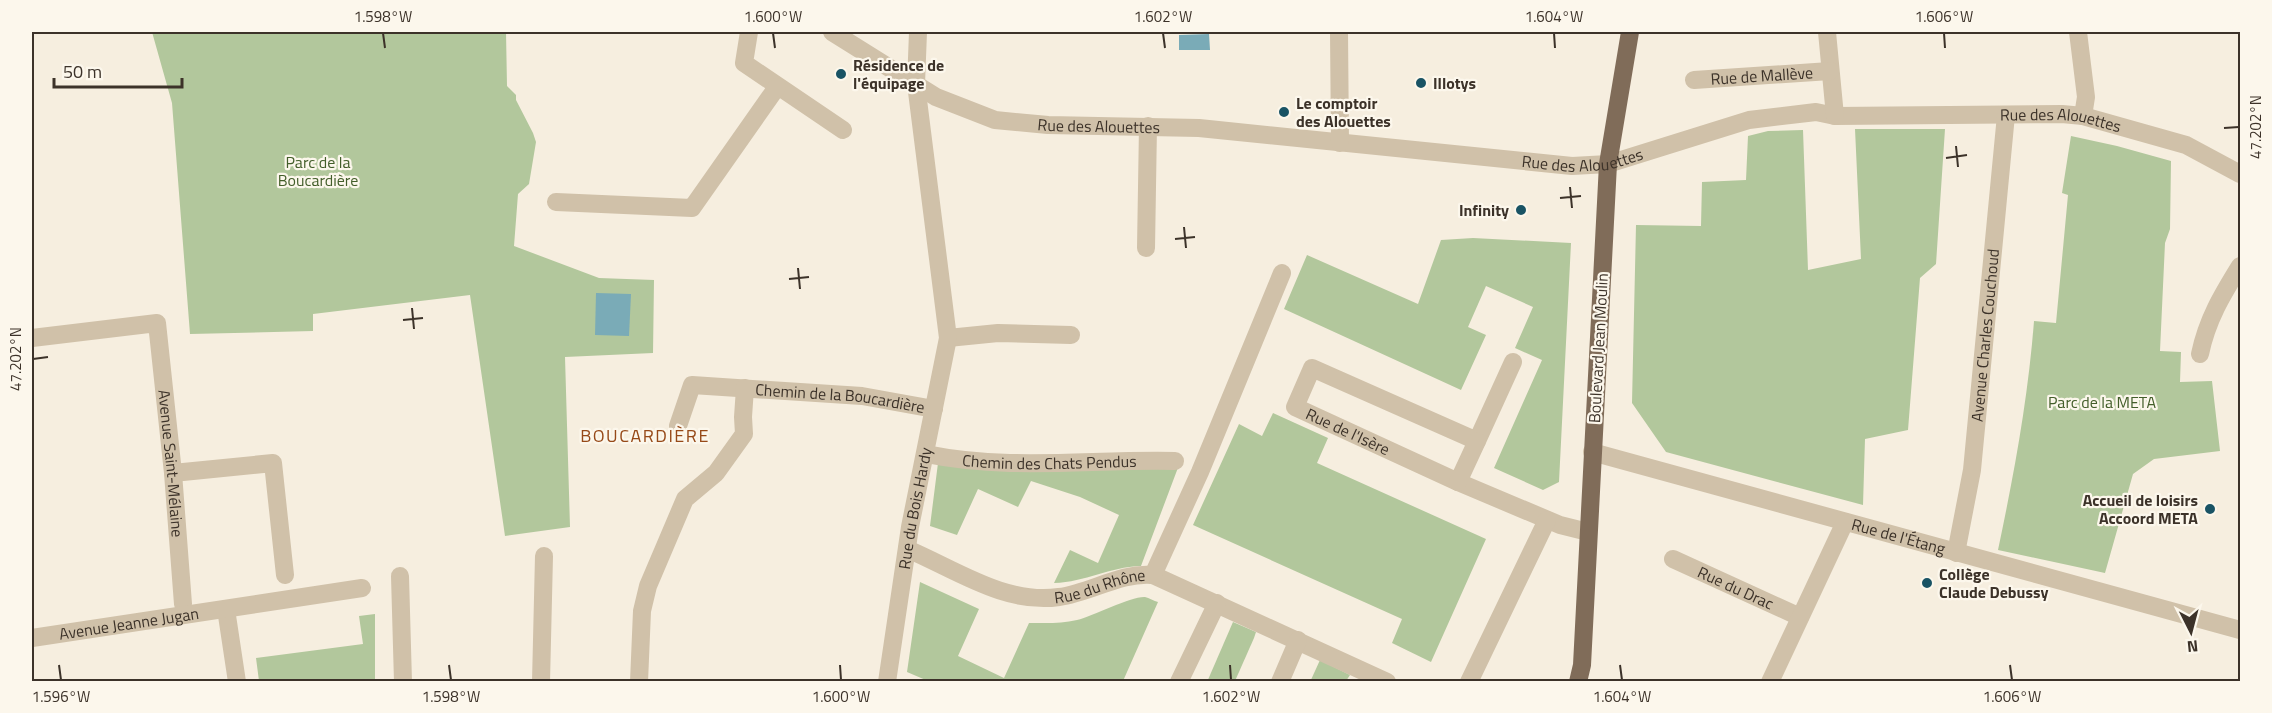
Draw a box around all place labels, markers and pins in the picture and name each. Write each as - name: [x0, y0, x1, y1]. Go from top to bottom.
- place label: Résidence de l'équipage: [853, 53, 944, 95]
- marker: Résidence de l'équipage: [834, 67, 848, 81]
- place label: Illotys: [1433, 71, 1476, 95]
- marker: Illotys: [1414, 76, 1428, 90]
- place label: Le comptoir des Alouettes: [1296, 91, 1391, 133]
- marker: Le comptoir des Alouettes: [1277, 105, 1291, 119]
- place label: Infinity: [1459, 198, 1509, 222]
- marker: Infinity: [1514, 203, 1528, 217]
- place label: Accueil de loisirs Accoord META: [2083, 488, 2198, 530]
- marker: Accueil de loisirs Accoord META: [2203, 502, 2217, 516]
- place label: Collège Claude Debussy: [1939, 562, 2048, 604]
- marker: Collège Claude Debussy: [1920, 576, 1934, 590]

